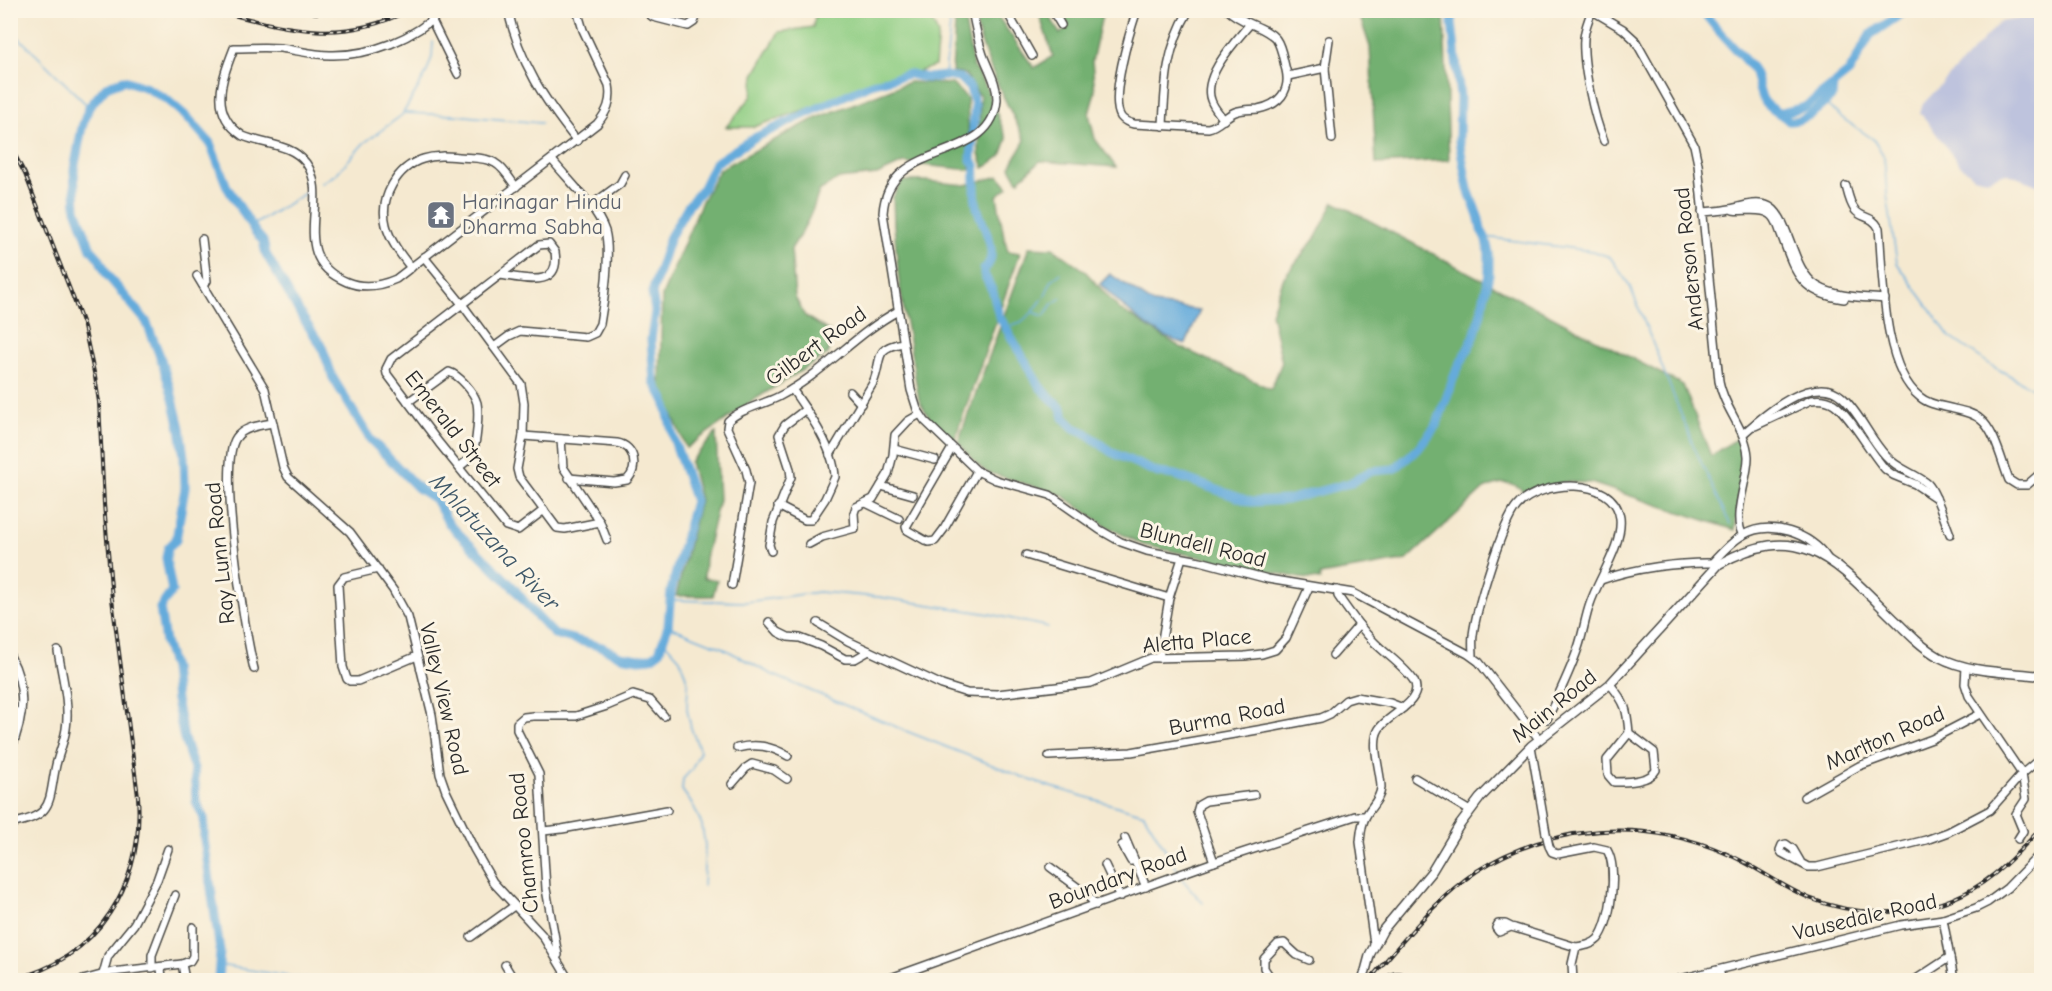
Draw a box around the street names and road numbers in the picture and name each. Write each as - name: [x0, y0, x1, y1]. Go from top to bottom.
- street label: Anderson Road: [1669, 186, 1709, 332]
- street label: Gilbert Road: [761, 301, 871, 391]
- street label: Emerald Street: [399, 365, 507, 493]
- street label: Ray Lunn Road: [200, 481, 240, 625]
- street label: Blundell Road: [1137, 517, 1269, 573]
- street label: Valley View Road: [414, 620, 474, 778]
- street label: Aletta Place: [1141, 623, 1253, 659]
- street label: Main Road: [1506, 664, 1602, 748]
- street label: Burma Road: [1167, 693, 1287, 741]
- street label: Marlton Road: [1821, 700, 1949, 776]
- street label: Chamroo Road: [504, 771, 544, 915]
- street label: Boundary Road: [1045, 841, 1191, 915]
- street label: Vausedale Road: [1790, 888, 1940, 946]

